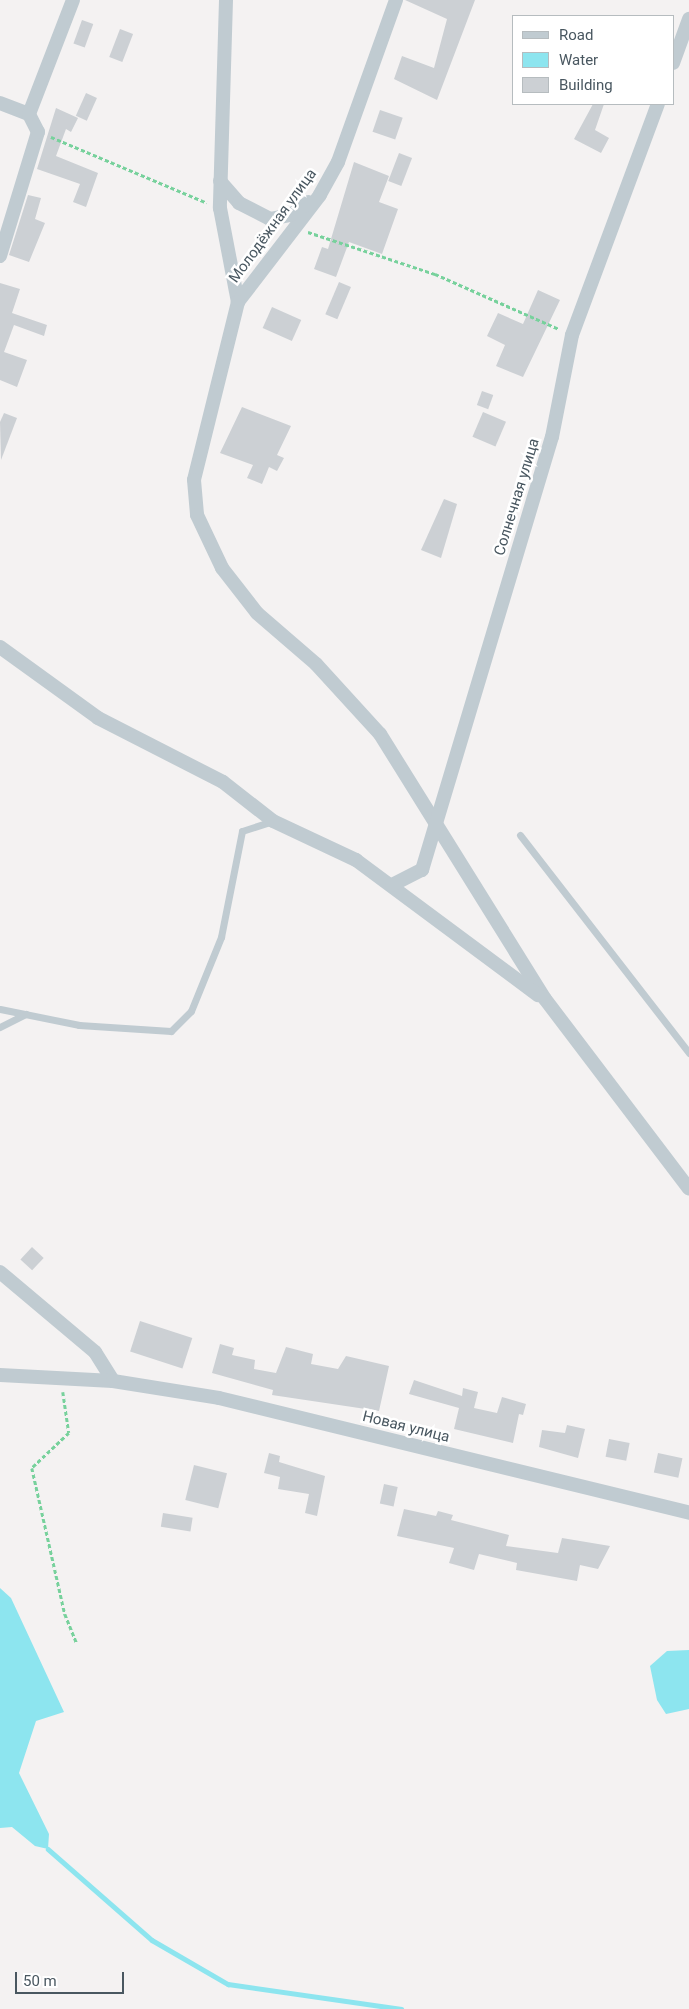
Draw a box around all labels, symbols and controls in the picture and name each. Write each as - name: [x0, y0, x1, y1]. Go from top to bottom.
- legend: [512, 15, 674, 105]
- text: Road: [559, 26, 593, 44]
- text: Water: [559, 51, 598, 69]
- text: Building: [559, 76, 613, 94]
- street label: Молодёжная улица: [226, 165, 320, 287]
- street label: Солнечная улица: [491, 436, 543, 558]
- street label: Новая улица: [361, 1407, 451, 1447]
- scale bar: [18, 1962, 126, 1994]
- text: 50 m: [23, 1972, 57, 1990]

